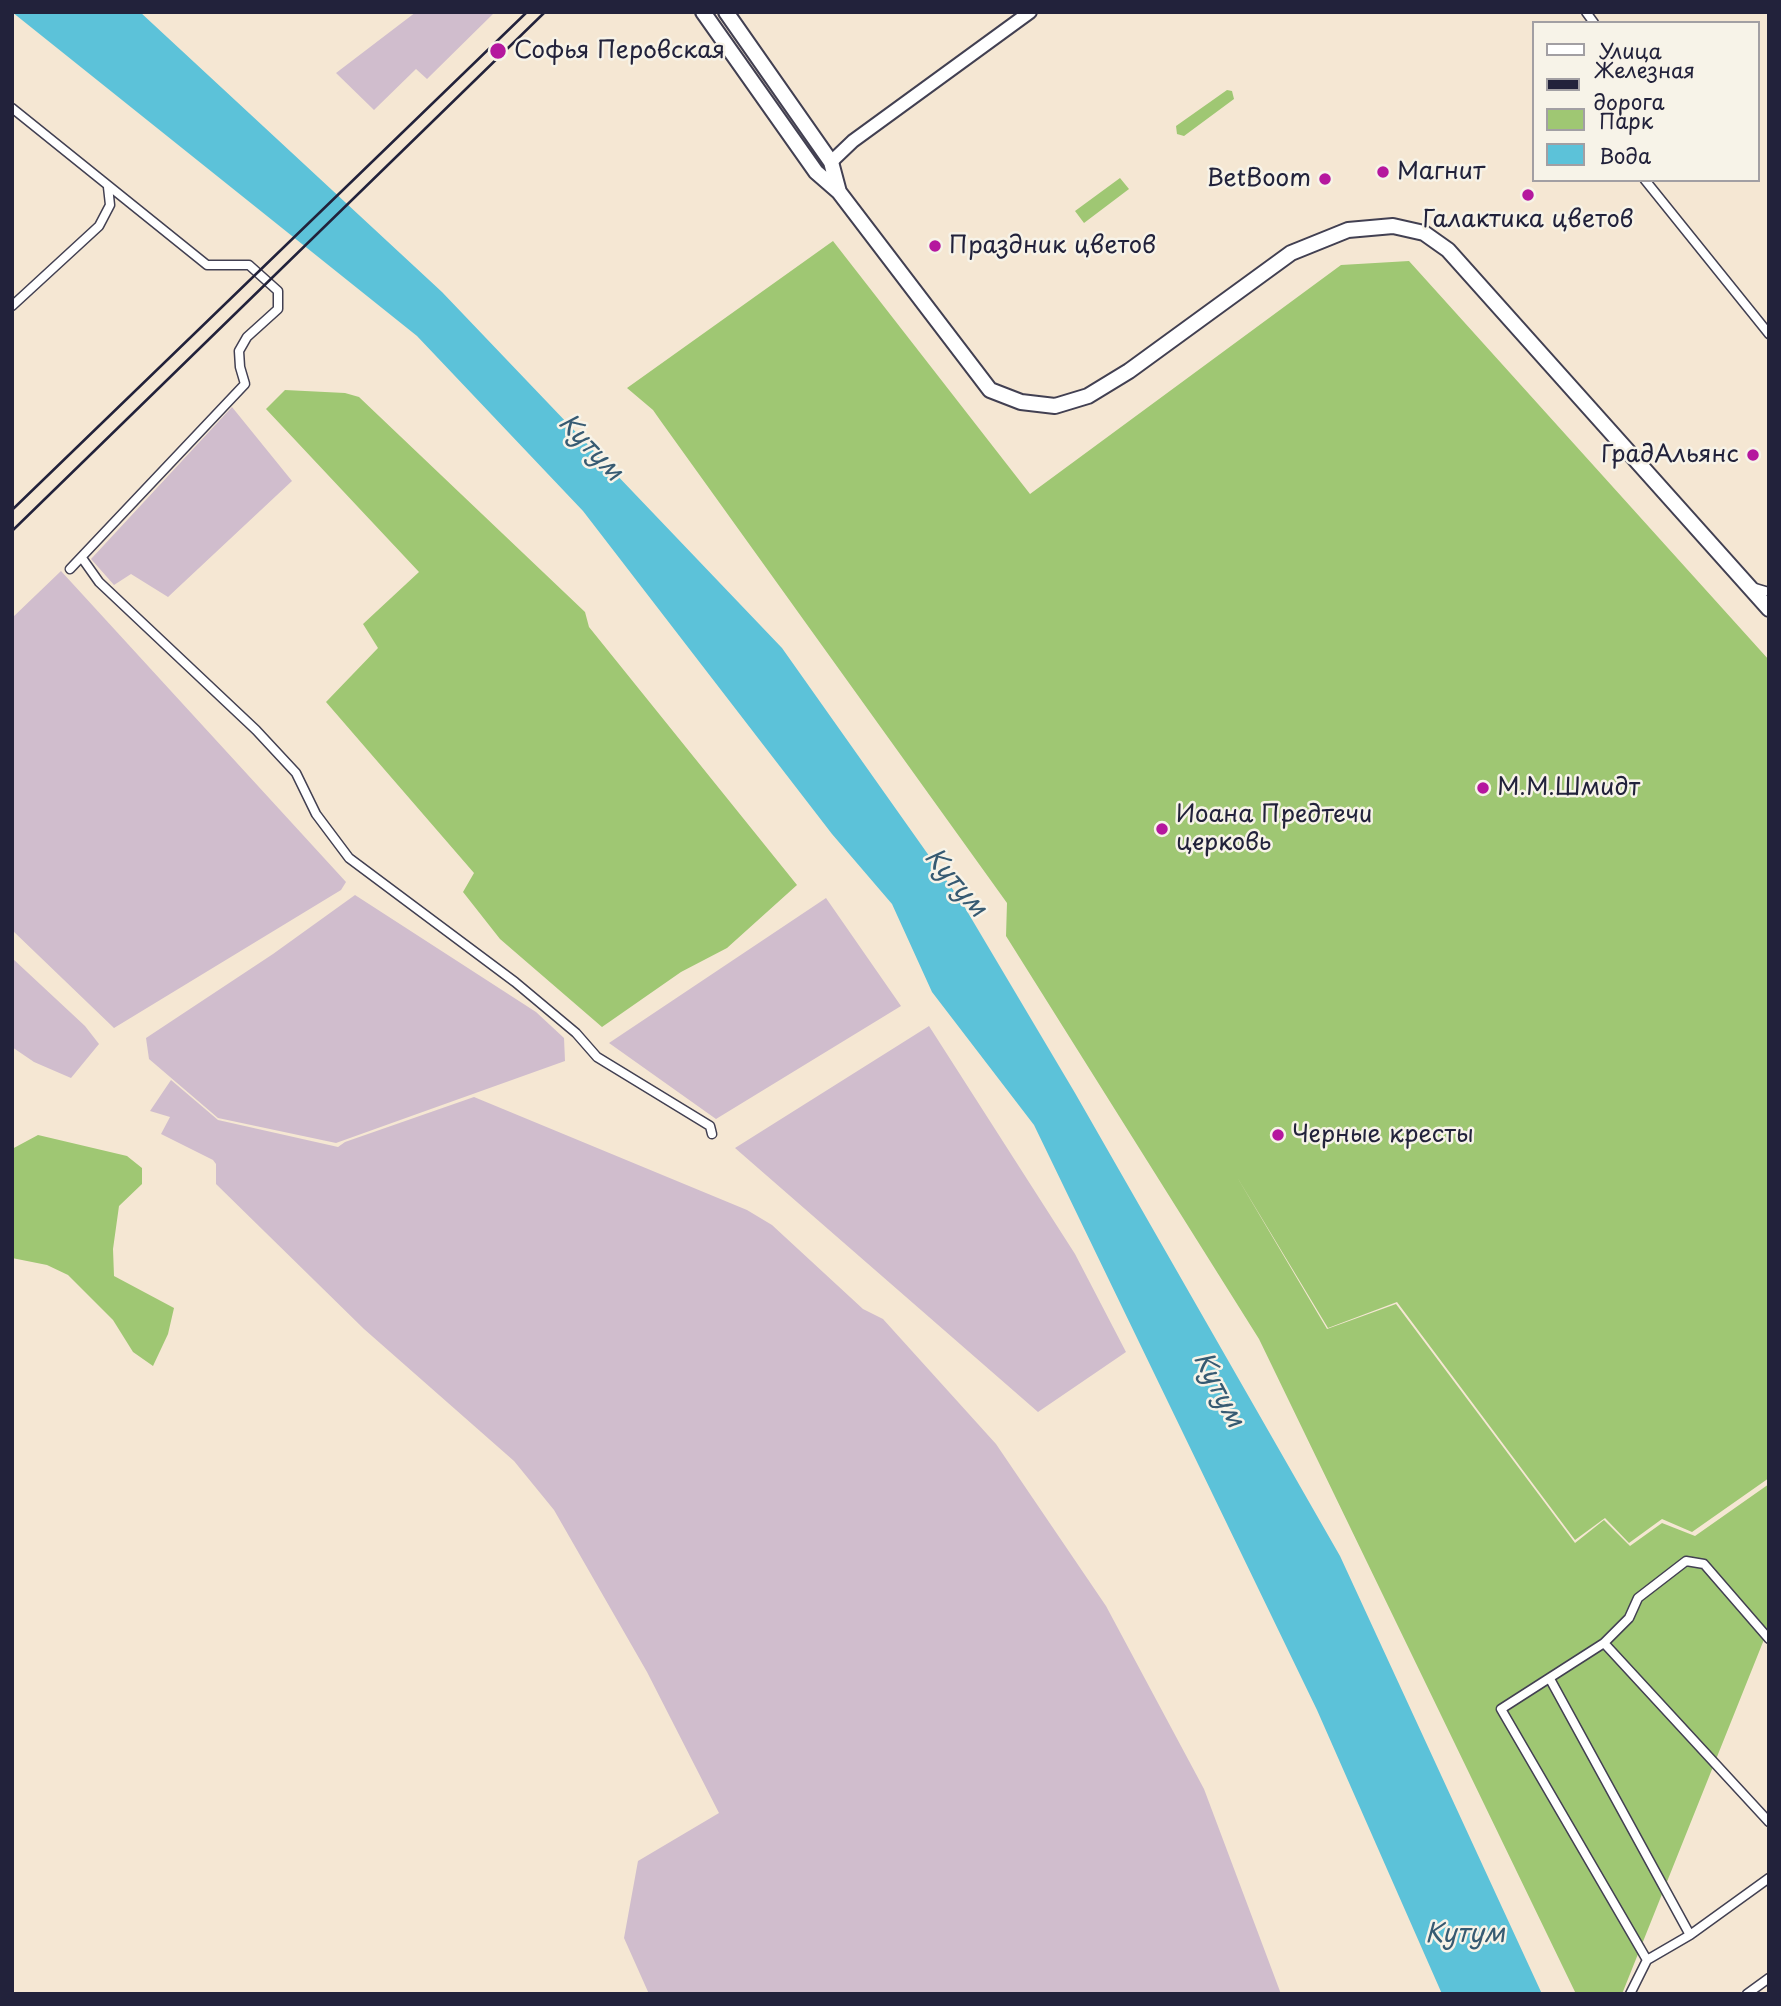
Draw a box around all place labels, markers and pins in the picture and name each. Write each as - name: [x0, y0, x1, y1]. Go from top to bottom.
- place label: Софья Перовская: [514, 37, 725, 65]
- marker: Софья Перовская: [488, 41, 508, 61]
- place label: Магнит: [1397, 158, 1485, 186]
- marker: Магнит: [1375, 164, 1391, 180]
- place label: BetBoom: [1206, 165, 1311, 193]
- marker: BetBoom: [1317, 171, 1333, 187]
- marker: Галактика цветов: [1520, 187, 1536, 203]
- place label: Галактика цветов: [1422, 206, 1634, 234]
- place label: Праздник цветов: [949, 232, 1156, 260]
- marker: Праздник цветов: [927, 238, 943, 254]
- place label: ГрадАльянс: [1601, 441, 1739, 469]
- marker: ГрадАльянс: [1745, 447, 1761, 463]
- place label: М.М.Шмидт: [1497, 774, 1640, 802]
- marker: М.М.Шмидт: [1475, 780, 1491, 796]
- place label: Иоана Предтечи церковь: [1176, 801, 1372, 857]
- marker: Иоана Предтечи церковь: [1154, 821, 1170, 837]
- place label: Черные кресты: [1292, 1121, 1474, 1149]
- marker: Черные кресты: [1270, 1127, 1286, 1143]

